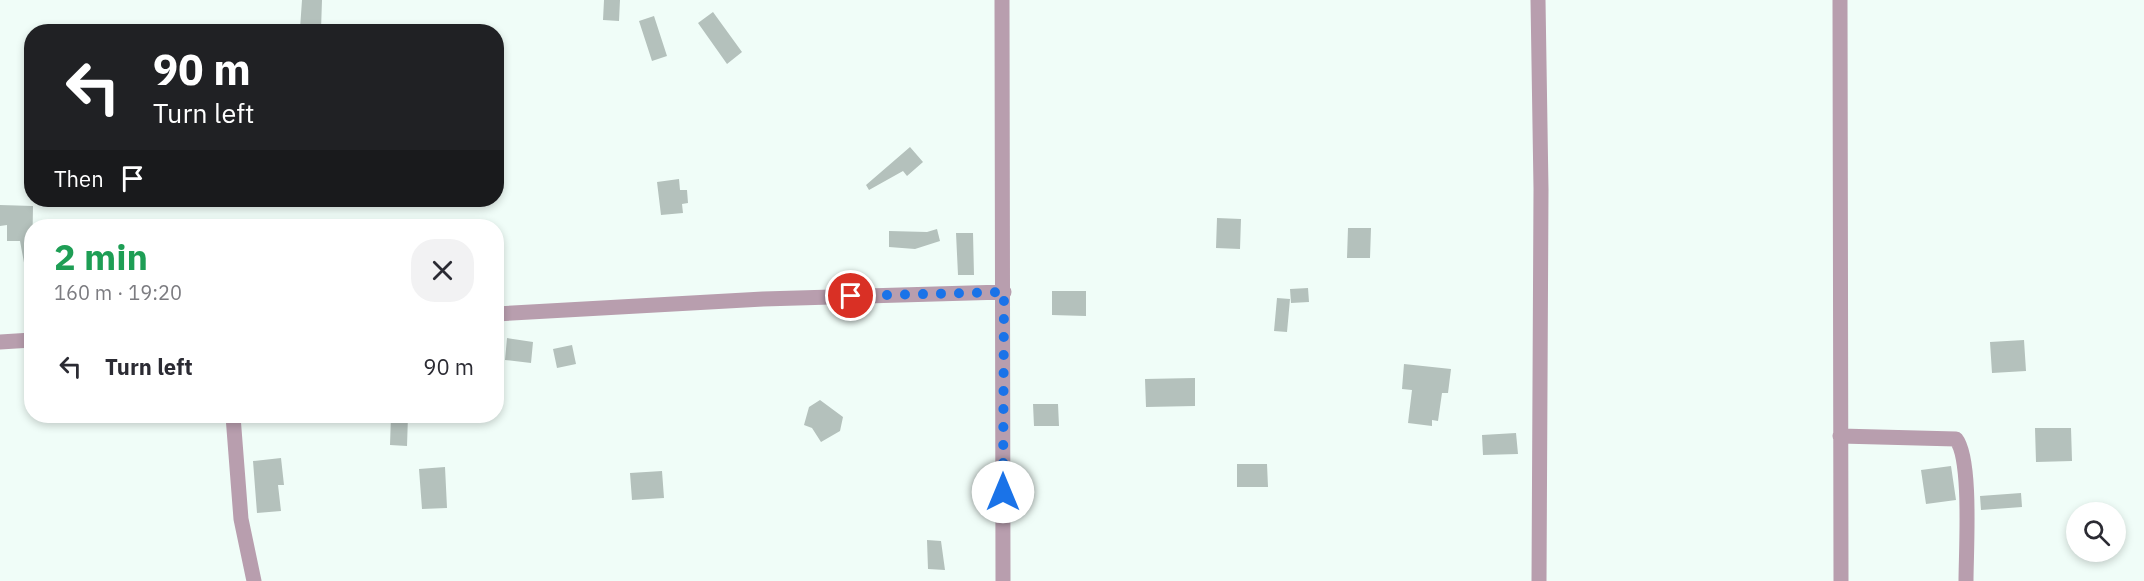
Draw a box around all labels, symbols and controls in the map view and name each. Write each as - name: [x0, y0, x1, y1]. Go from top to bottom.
- text: 90 m: [153, 42, 251, 97]
- icon: left: [54, 48, 132, 126]
- text: Turn left: [153, 95, 254, 130]
- icon: arrive: [116, 162, 149, 195]
- text: Then: [54, 164, 104, 193]
- text: 2 min: [54, 233, 148, 280]
- button: close: [411, 239, 474, 302]
- pin: [825, 270, 876, 321]
- text: 160 m · 19:20: [54, 279, 182, 306]
- icon: arrive: [834, 279, 867, 312]
- icon: left: [54, 350, 87, 383]
- text: Turn left: [105, 352, 193, 381]
- text: 90 m: [423, 352, 474, 381]
- position arrow: [971, 460, 1035, 524]
- map controls: [2066, 502, 2126, 562]
- button: search: [2066, 502, 2126, 562]

